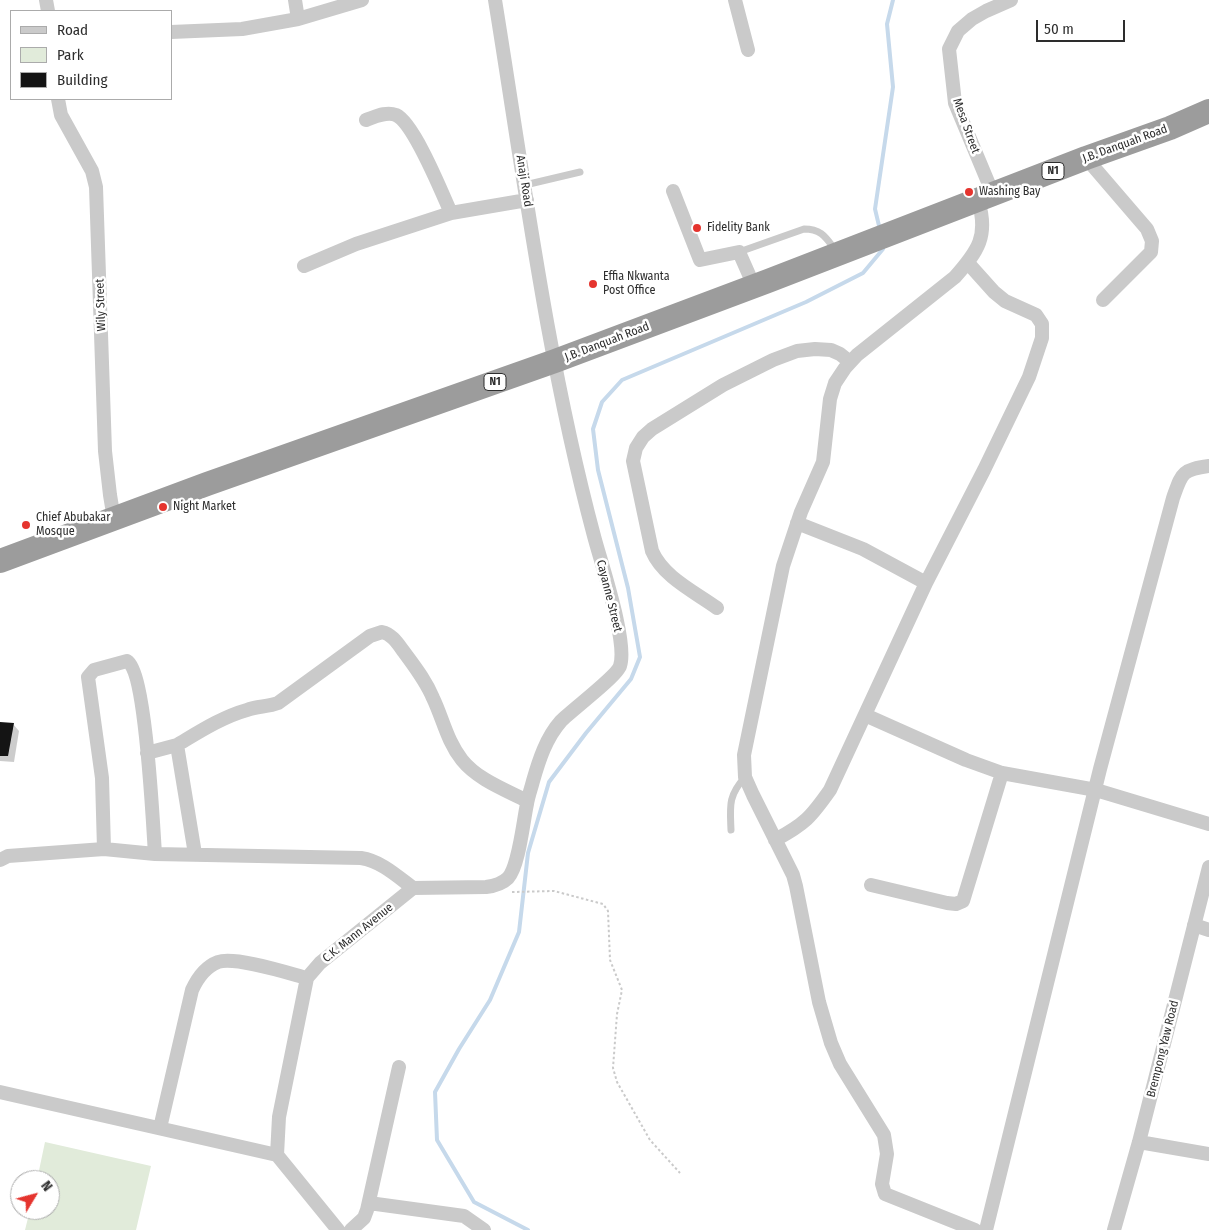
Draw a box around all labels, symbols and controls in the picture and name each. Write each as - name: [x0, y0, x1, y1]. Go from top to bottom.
- legend: [10, 10, 172, 100]
- scale bar: [1039, 10, 1128, 42]
- text: 50 m: [1044, 20, 1074, 38]
- text: Road: [57, 21, 88, 39]
- text: Park: [57, 46, 84, 64]
- text: Building: [57, 71, 108, 89]
- street label: Mesa Street: [949, 96, 983, 156]
- street label: J.B. Danquah Road: [1081, 122, 1169, 166]
- street label: Anaji Road: [513, 154, 535, 208]
- road number: N1: [1042, 162, 1064, 180]
- place label: Washing Bay: [979, 185, 1040, 199]
- marker: Washing Bay: [963, 186, 975, 198]
- place label: Fidelity Bank: [707, 221, 770, 235]
- marker: Fidelity Bank: [691, 222, 703, 234]
- place label: Effia Nkwanta Post Office: [603, 270, 670, 298]
- street label: Wily Street: [93, 278, 109, 332]
- marker: Effia Nkwanta Post Office: [587, 278, 599, 290]
- street label: J.B. Danquah Road: [563, 319, 651, 365]
- road number: N1: [484, 374, 506, 391]
- place label: Night Market: [173, 500, 236, 514]
- marker: Night Market: [157, 501, 169, 513]
- place label: Chief Abubakar Mosque: [36, 511, 110, 539]
- marker: Chief Abubakar Mosque: [20, 519, 32, 531]
- street label: Cayanne Street: [593, 559, 625, 633]
- street label: C.K. Mann Avenue: [320, 900, 396, 966]
- street label: Brempong Yaw Road: [1144, 999, 1182, 1099]
- north arrow: [10, 1170, 60, 1220]
- text: N: [37, 1178, 56, 1195]

